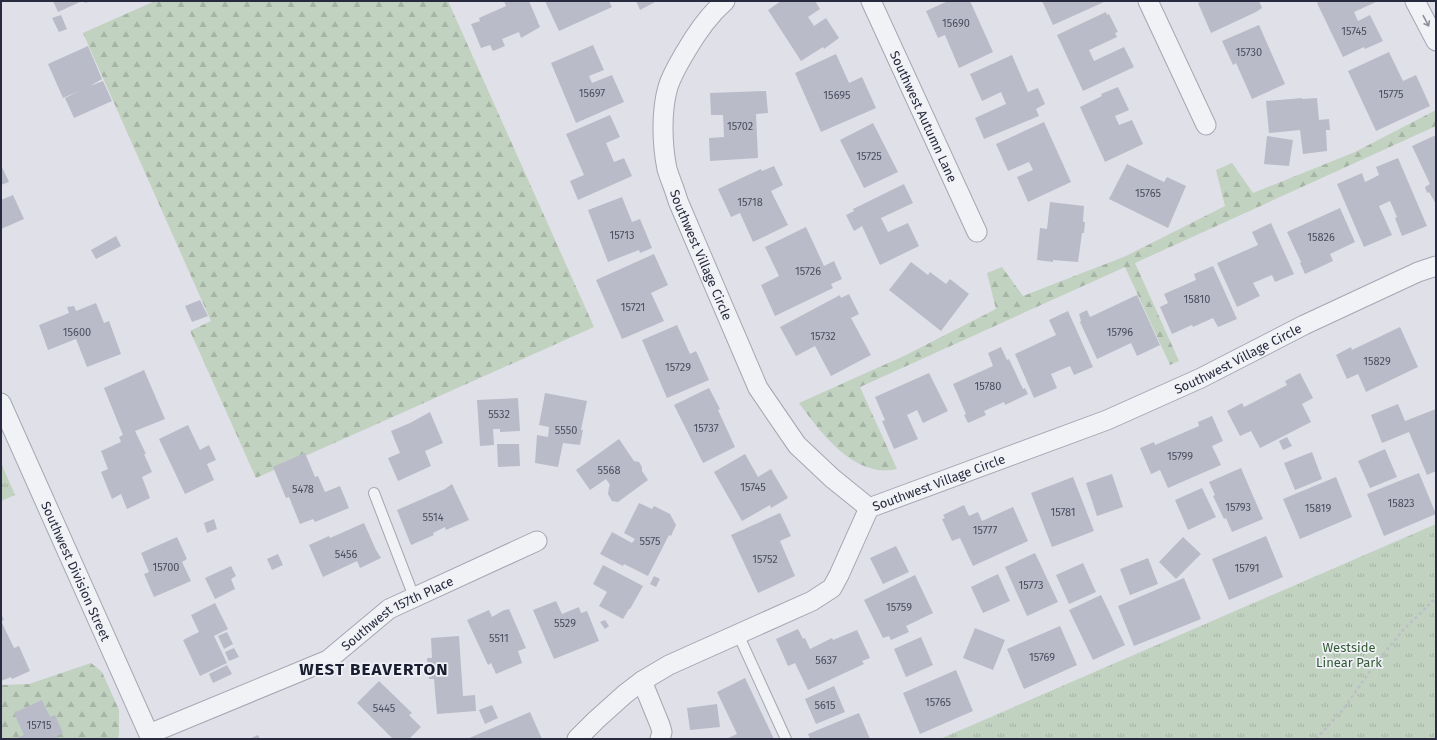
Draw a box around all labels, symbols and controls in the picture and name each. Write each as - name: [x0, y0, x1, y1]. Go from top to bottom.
- one-way arrow: [1422, 15, 1430, 27]
- house number: 15690: [942, 17, 970, 30]
- house number: 15745: [1341, 25, 1367, 38]
- house number: 15730: [1236, 46, 1262, 59]
- street label: Southwest Autumn Lane: [887, 48, 961, 185]
- house number: 15697: [579, 87, 605, 100]
- house number: 15775: [1378, 88, 1404, 101]
- house number: 15695: [823, 89, 851, 102]
- house number: 15702: [727, 120, 753, 133]
- house number: 15725: [856, 150, 882, 163]
- street label: Southwest Village Circle: [667, 187, 736, 322]
- house number: 15765: [1135, 187, 1161, 200]
- house number: 15718: [737, 196, 763, 209]
- house number: 15713: [610, 229, 634, 242]
- house number: 15826: [1307, 231, 1335, 244]
- house number: 15726: [795, 265, 821, 278]
- house number: 15810: [1184, 293, 1210, 306]
- house number: 15721: [621, 301, 645, 314]
- street label: Southwest Village Circle: [1172, 320, 1304, 397]
- house number: 15600: [63, 326, 91, 339]
- house number: 15796: [1107, 326, 1133, 339]
- house number: 15732: [810, 330, 836, 343]
- house number: 15829: [1363, 355, 1391, 368]
- house number: 15729: [665, 361, 691, 374]
- house number: 15780: [975, 380, 1001, 393]
- house number: 5532: [488, 408, 510, 421]
- house number: 15737: [693, 422, 719, 435]
- house number: 5550: [555, 424, 577, 437]
- house number: 15799: [1167, 450, 1193, 463]
- street label: Southwest Village Circle: [870, 451, 1007, 514]
- house number: 5568: [598, 464, 620, 477]
- house number: 15745: [740, 481, 766, 494]
- house number: 5478: [292, 483, 314, 496]
- house number: 15823: [1387, 497, 1415, 510]
- street label: Southwest Division Street: [38, 499, 114, 643]
- house number: 15793: [1225, 501, 1251, 514]
- house number: 15819: [1305, 502, 1331, 515]
- house number: 15781: [1050, 506, 1076, 519]
- house number: 5514: [422, 511, 444, 524]
- house number: 15777: [973, 524, 997, 537]
- house number: 5575: [640, 535, 661, 548]
- house number: 5456: [335, 548, 357, 561]
- house number: 15752: [752, 553, 778, 566]
- house number: 15700: [152, 561, 180, 574]
- house number: 15791: [1234, 562, 1260, 575]
- street label: Southwest 157th Place: [338, 573, 456, 653]
- house number: 15773: [1018, 579, 1044, 592]
- house number: 15759: [886, 601, 912, 614]
- house number: 5529: [554, 617, 576, 630]
- house number: 5511: [489, 632, 509, 645]
- park label: Westside Linear Park: [1316, 640, 1382, 670]
- house number: 15769: [1029, 651, 1055, 664]
- house number: 5637: [815, 654, 837, 667]
- district label: WEST BEAVERTON: [299, 659, 449, 680]
- house number: 15765: [925, 696, 951, 709]
- house number: 5615: [814, 699, 836, 712]
- house number: 5445: [373, 702, 396, 715]
- house number: 15715: [27, 719, 52, 732]

